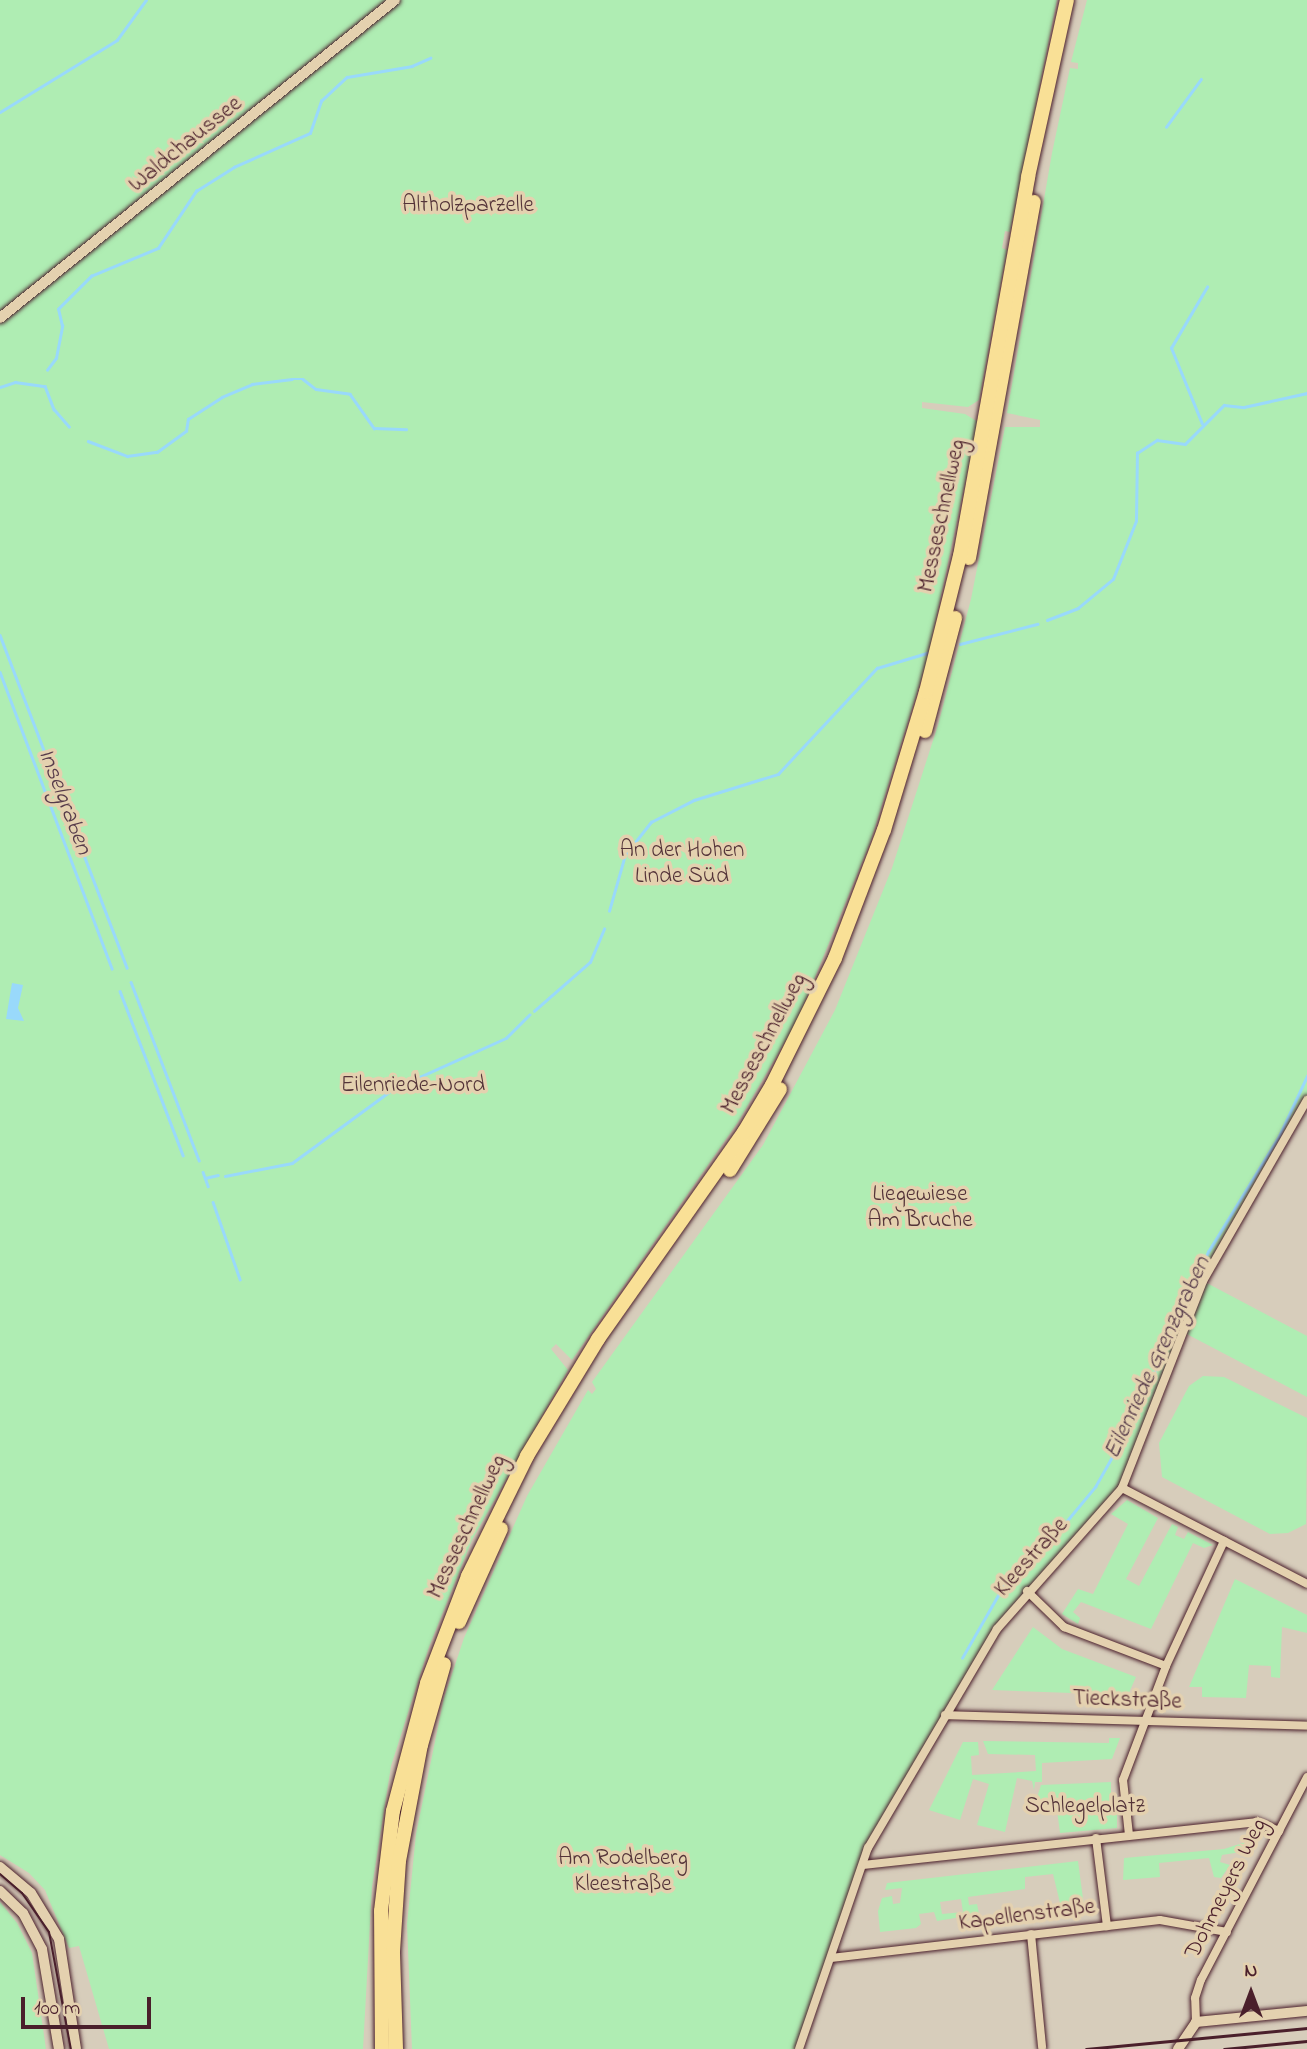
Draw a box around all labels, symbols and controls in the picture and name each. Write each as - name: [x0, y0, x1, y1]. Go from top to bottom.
- street label: Waldchaussee: [124, 91, 248, 199]
- park label: Altholzparzelle: [402, 192, 534, 220]
- street label: Messeschnellweg: [913, 437, 973, 595]
- water label: Inselgraben: [31, 745, 97, 859]
- park label: An der Hohen Linde Süd: [620, 837, 744, 891]
- street label: Messeschnellweg: [716, 969, 814, 1119]
- park label: Eilenriede-Nord: [341, 1072, 485, 1100]
- park label: Liegewiese Am Bruche: [868, 1181, 972, 1235]
- water label: Eilenriede Grenzgraben: [1099, 1252, 1217, 1464]
- street label: Messeschnellweg: [423, 1451, 513, 1603]
- street label: Kleestraße: [989, 1513, 1075, 1603]
- street label: Tieckstraße: [1072, 1685, 1182, 1717]
- park label: Schlegelplatz: [1025, 1793, 1145, 1821]
- street label: Dohmeyers Weg: [1180, 1814, 1274, 1964]
- park label: Am Rodelberg Kleestraße: [558, 1845, 688, 1899]
- street label: Kapellenstraße: [957, 1894, 1097, 1938]
- north arrow: [1216, 1958, 1286, 2028]
- text: N: [1245, 1958, 1257, 1985]
- scale bar: [24, 1982, 154, 2026]
- text: 100 m: [34, 1994, 80, 2024]

